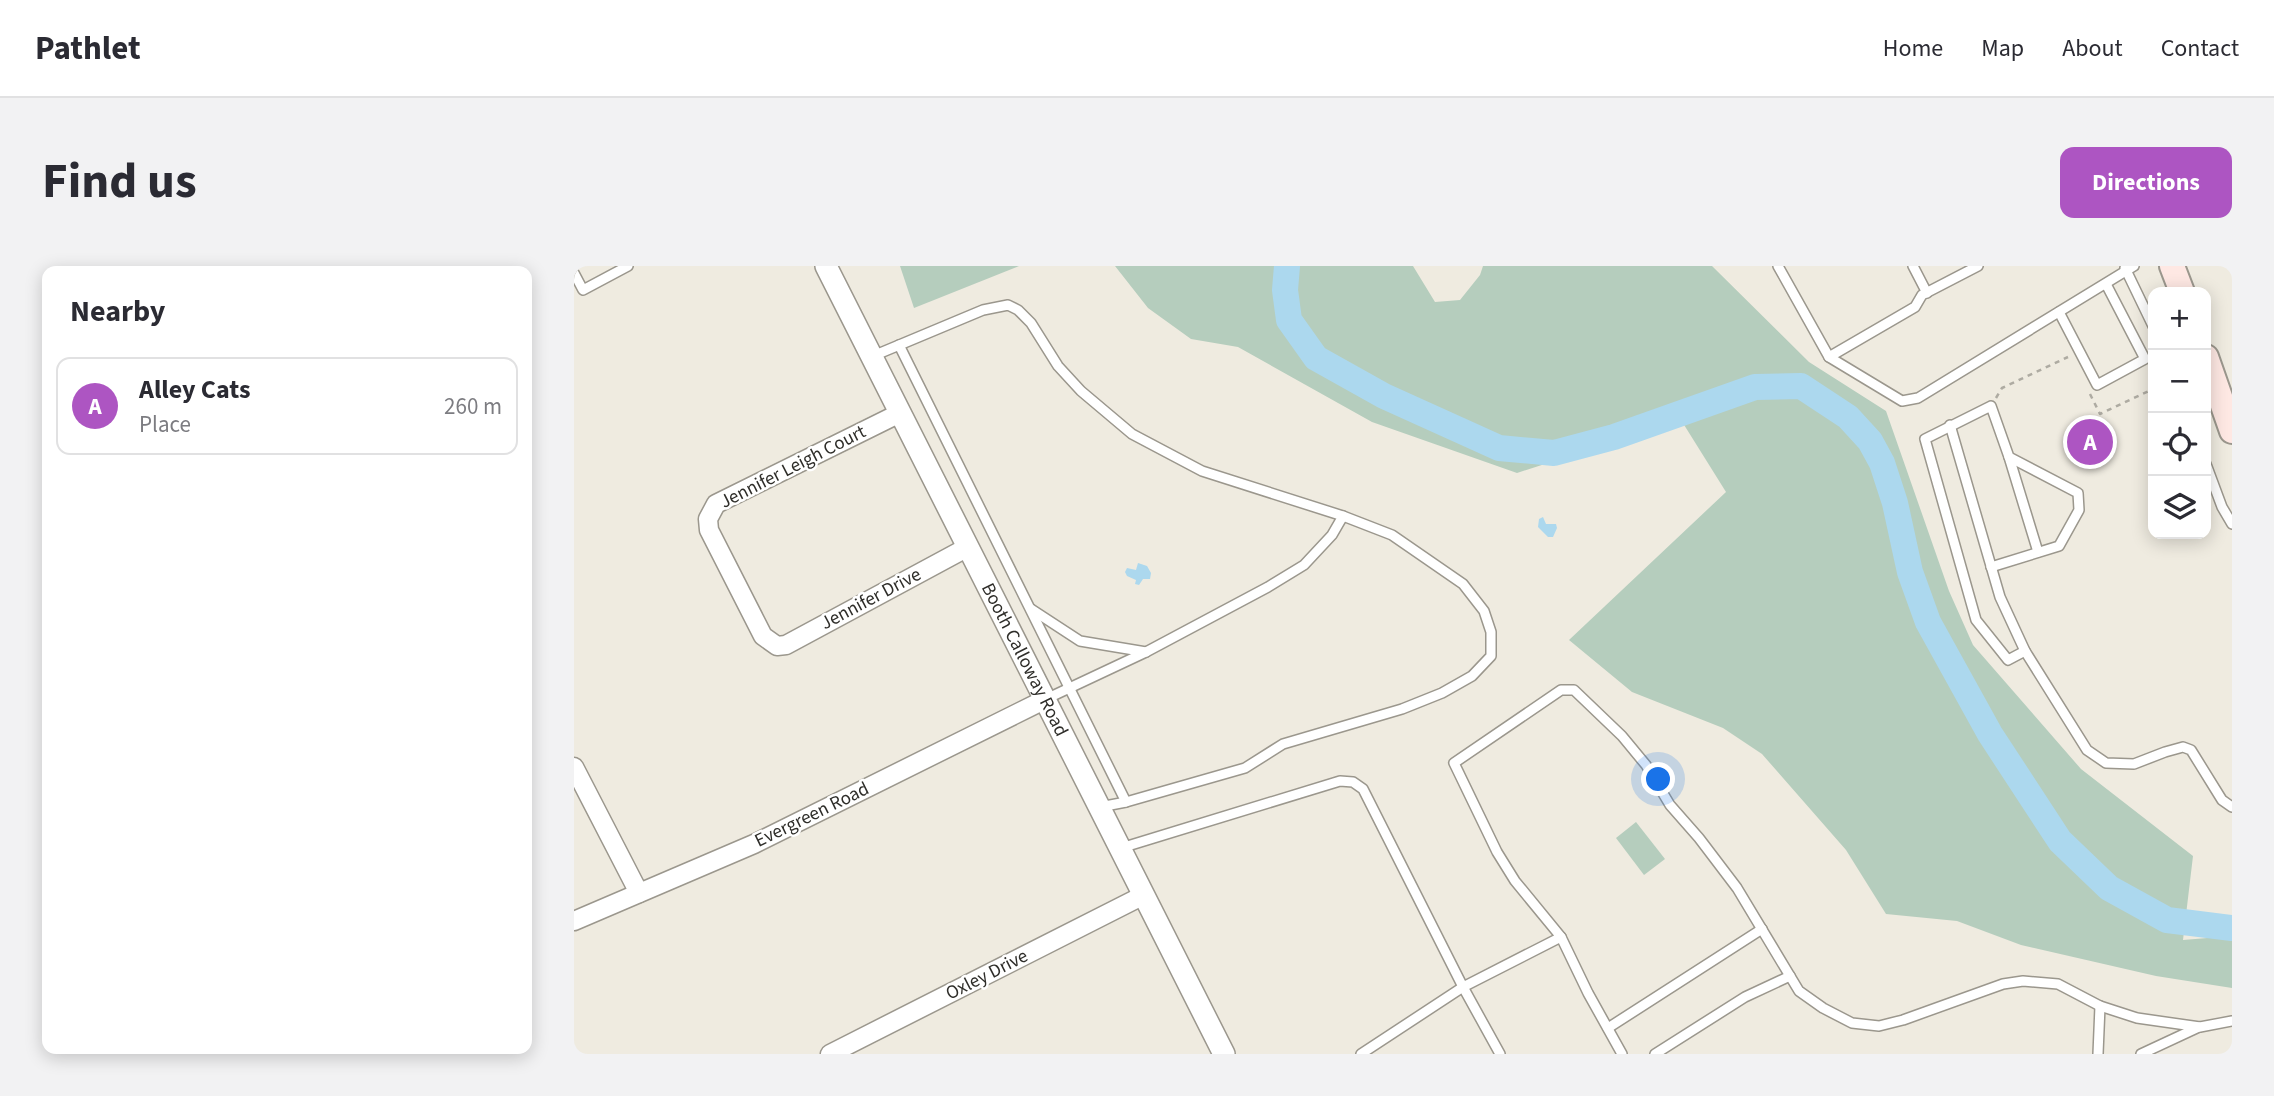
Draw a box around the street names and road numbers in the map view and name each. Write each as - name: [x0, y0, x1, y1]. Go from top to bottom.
- street label: Jennifer Leigh Court: [715, 418, 871, 515]
- street label: Jennifer Drive: [816, 561, 926, 637]
- street label: Booth Calloway Road: [975, 578, 1075, 741]
- street label: Evergreen Road: [750, 776, 874, 854]
- street label: Oxley Drive: [941, 943, 1033, 1007]

